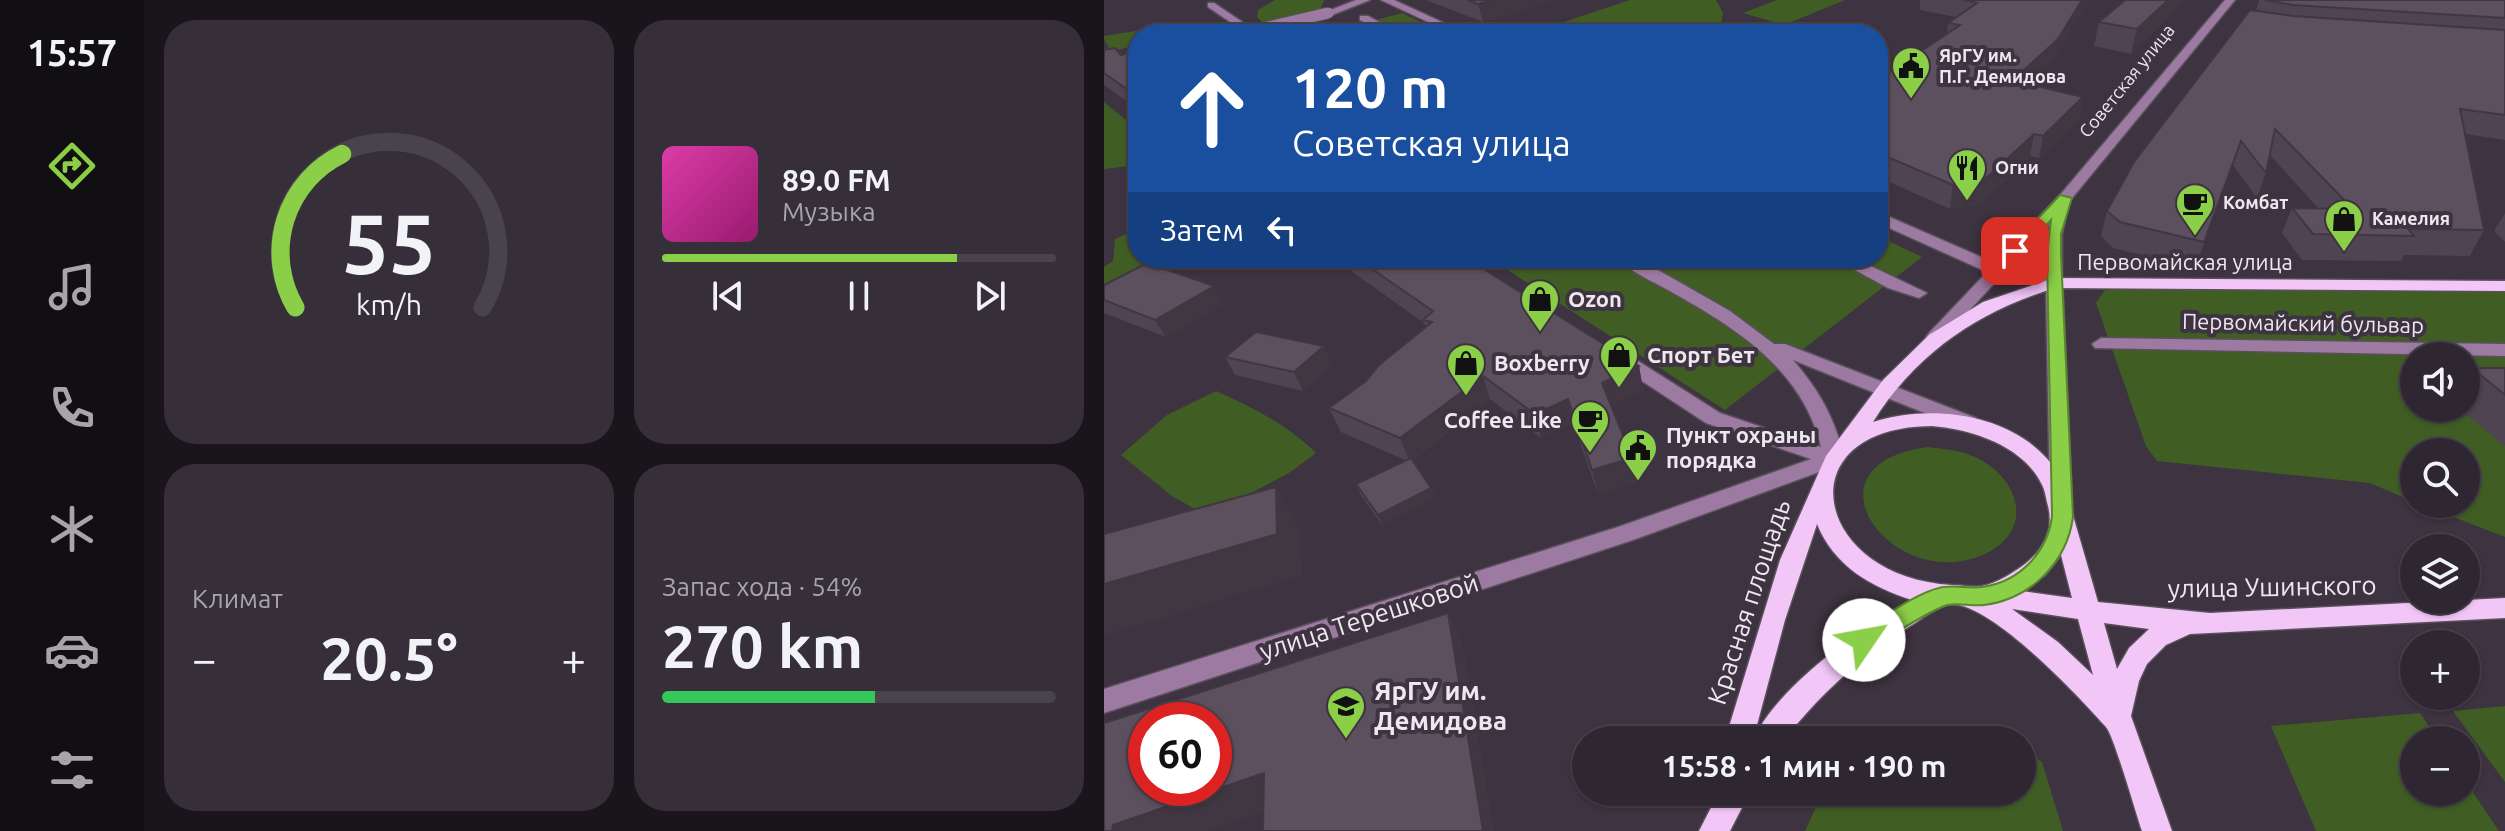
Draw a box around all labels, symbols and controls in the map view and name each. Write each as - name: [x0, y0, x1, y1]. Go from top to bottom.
- street label: Советская улица: [2075, 20, 2178, 141]
- text: 15:57: [27, 32, 117, 73]
- public building icon: ЯрГУ им. П.Г. Демидова: [1890, 45, 1932, 100]
- place label: ЯрГУ им. П.Г. Демидова: [1939, 45, 2066, 86]
- icon: ahead: [1160, 56, 1264, 160]
- text: 120 m: [1292, 56, 1448, 119]
- text: Советская улица: [1292, 122, 1571, 163]
- icon: directions: [44, 138, 100, 194]
- restaurant icon: Огни: [1946, 147, 1988, 202]
- place label: Огни: [1995, 157, 2039, 177]
- text: 89.0 FM: [782, 163, 891, 197]
- cafe icon: Комбат: [2174, 182, 2216, 237]
- place label: Комбат: [2223, 192, 2288, 212]
- text: 55: [342, 196, 436, 290]
- text: Музыка: [782, 197, 876, 226]
- shop icon: Камелия: [2323, 198, 2365, 253]
- icon: left: [1260, 208, 1304, 252]
- place label: Камелия: [2372, 208, 2450, 228]
- text: Затем: [1160, 213, 1244, 247]
- pin: [1981, 217, 2049, 285]
- icon: arrive: [1993, 229, 2037, 273]
- street label: Первомайская улица: [2077, 249, 2293, 274]
- icon: music: [44, 259, 100, 315]
- icon: previous: [706, 274, 750, 318]
- icon: pause: [837, 274, 881, 318]
- icon: next: [968, 274, 1012, 318]
- shop icon: Ozon: [1519, 278, 1561, 333]
- place label: Ozon: [1568, 286, 1622, 311]
- text: km/h: [356, 288, 422, 320]
- street label: Первомайский бульвар: [2182, 308, 2424, 337]
- shop icon: Спорт Бет: [1598, 334, 1640, 389]
- shop icon: Boxberry: [1445, 342, 1487, 397]
- place label: Спорт Бет: [1647, 342, 1755, 367]
- map controls: [2400, 342, 2480, 806]
- button: sound: [2400, 342, 2480, 422]
- place label: Boxberry: [1494, 350, 1590, 375]
- icon: phone: [44, 380, 100, 436]
- cafe icon: Coffee Like: [1569, 399, 1611, 454]
- place label: Coffee Like: [1444, 407, 1562, 432]
- place label: Пункт охраны порядка: [1666, 422, 1816, 472]
- public building icon: Пункт охраны порядка: [1617, 427, 1659, 482]
- button: search: [2400, 438, 2480, 518]
- street label: Красная площадь: [1702, 496, 1795, 708]
- icon: climate: [44, 501, 100, 557]
- button: layers: [2400, 534, 2480, 614]
- street label: улица Терешковой: [1256, 567, 1482, 666]
- street label: улица Ушинского: [2167, 570, 2377, 603]
- text: Запас хода · 54%: [662, 572, 862, 601]
- text: Климат: [192, 584, 283, 613]
- position arrow: [1822, 598, 1906, 682]
- text: 270 km: [662, 612, 863, 679]
- icon: car: [44, 622, 100, 678]
- text: 20.5°: [320, 624, 458, 691]
- button: +: [2400, 630, 2480, 710]
- text: −: [192, 634, 217, 683]
- text: +: [561, 634, 586, 683]
- place label: ЯрГУ им. Демидова: [1374, 676, 1507, 735]
- school or university icon: ЯрГУ им. Демидова: [1325, 685, 1367, 740]
- speed limit sign: 60: [1128, 702, 1232, 806]
- button: −: [2400, 726, 2480, 806]
- icon: filters: [44, 742, 100, 798]
- text: 15:58 · 1 мин · 190 m: [1662, 749, 1946, 783]

